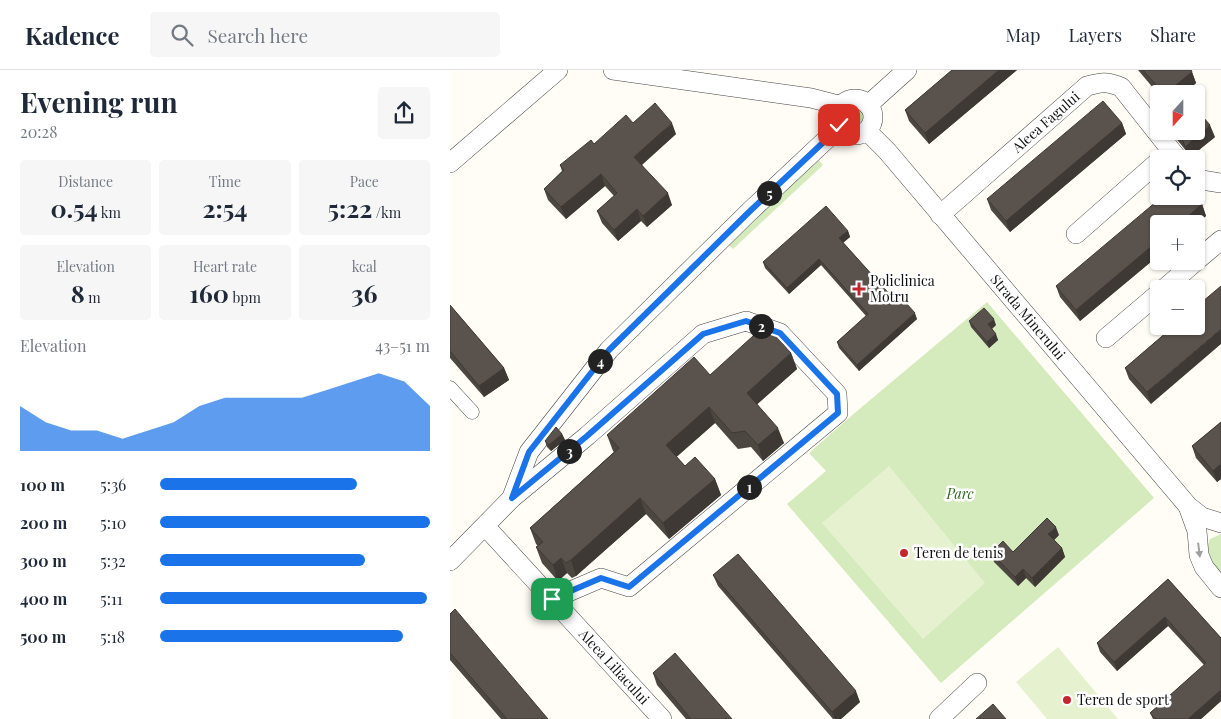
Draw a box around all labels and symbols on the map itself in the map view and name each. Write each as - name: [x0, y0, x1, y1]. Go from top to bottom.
- north arrow: [1150, 85, 1205, 140]
- street label: Aleea Fagului: [1007, 87, 1083, 157]
- pin: [818, 104, 860, 146]
- pin: 5: [756, 180, 782, 206]
- street label: Strada Minerului: [986, 270, 1070, 364]
- place label: Policlinica Motru: [870, 271, 935, 306]
- marker: Policlinica Motru: [852, 282, 866, 296]
- pin: 2: [748, 314, 774, 338]
- pin: 4: [588, 348, 612, 374]
- pin: 3: [556, 438, 582, 464]
- pin: 1: [736, 474, 762, 500]
- park label: Parc: [945, 484, 974, 503]
- one-way arrow: [1195, 542, 1203, 558]
- place label: Teren de tenis: [914, 543, 1003, 562]
- marker: Teren de tenis: [898, 547, 910, 559]
- pin: [531, 578, 573, 620]
- street label: Aleea Liliacului: [574, 624, 654, 708]
- place label: Teren de sport: [1077, 690, 1170, 709]
- marker: Teren de sport: [1061, 694, 1073, 706]

